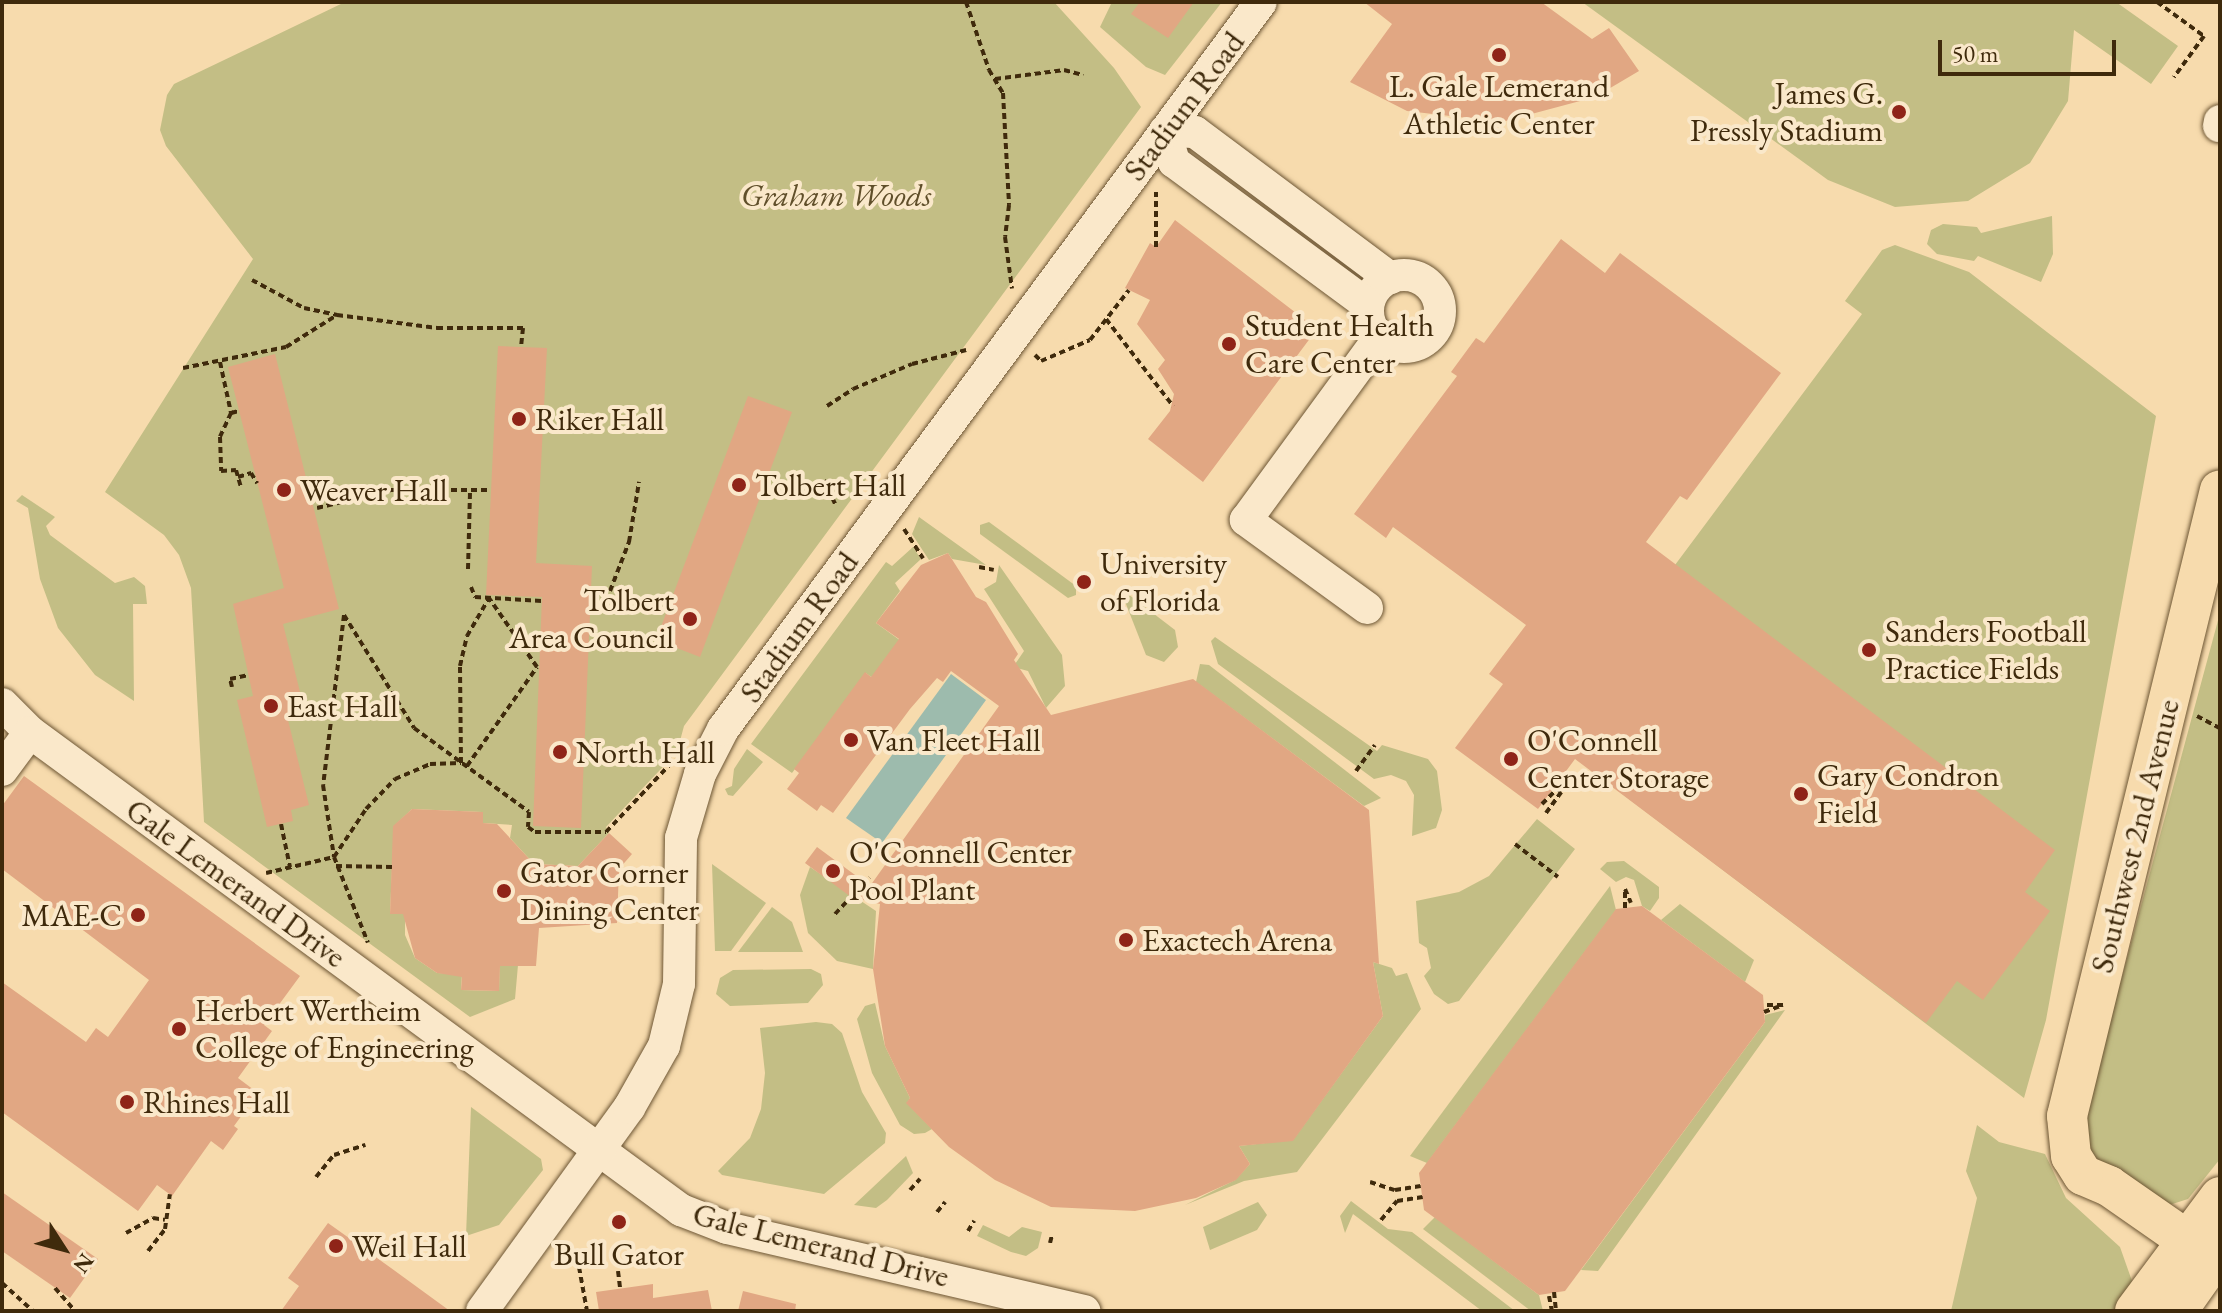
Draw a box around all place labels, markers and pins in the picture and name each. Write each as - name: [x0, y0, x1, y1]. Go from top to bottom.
- marker: L. Gale Lemerand Athletic Center: [1490, 46, 1508, 64]
- place label: L. Gale Lemerand Athletic Center: [1389, 68, 1609, 143]
- place label: James G. Pressly Stadium: [1690, 75, 1883, 150]
- marker: James G. Pressly Stadium: [1890, 103, 1908, 121]
- place label: Student Health Care Center: [1245, 307, 1434, 382]
- marker: Student Health Care Center: [1220, 335, 1238, 353]
- place label: Riker Hall: [535, 400, 664, 438]
- marker: Riker Hall: [510, 410, 528, 428]
- place label: Tolbert Hall: [755, 466, 906, 504]
- place label: Weaver Hall: [300, 471, 448, 509]
- marker: Tolbert Hall: [730, 476, 748, 494]
- marker: Weaver Hall: [275, 481, 293, 499]
- place label: University of Florida: [1100, 545, 1227, 620]
- marker: University of Florida: [1075, 573, 1093, 591]
- place label: Tolbert Area Council: [509, 582, 674, 657]
- marker: Tolbert Area Council: [681, 610, 699, 628]
- place label: Sanders Football Practice Fields: [1885, 613, 2087, 688]
- marker: Sanders Football Practice Fields: [1860, 641, 1878, 659]
- place label: East Hall: [287, 687, 398, 725]
- marker: East Hall: [262, 697, 280, 715]
- place label: Van Fleet Hall: [867, 721, 1041, 759]
- place label: O'Connell Center Storage: [1527, 722, 1709, 797]
- marker: Van Fleet Hall: [842, 731, 860, 749]
- place label: North Hall: [576, 733, 715, 771]
- marker: North Hall: [551, 743, 569, 761]
- marker: O'Connell Center Storage: [1502, 750, 1520, 768]
- place label: Gary Condron Field: [1817, 757, 1999, 832]
- marker: Gary Condron Field: [1792, 785, 1810, 803]
- place label: O'Connell Center Pool Plant: [849, 834, 1072, 909]
- place label: Gator Corner Dining Center: [520, 854, 699, 929]
- marker: O'Connell Center Pool Plant: [824, 862, 842, 880]
- marker: Gator Corner Dining Center: [495, 882, 513, 900]
- place label: MAE-C: [21, 896, 122, 934]
- marker: MAE-C: [129, 906, 147, 924]
- place label: Exactech Arena: [1142, 921, 1332, 959]
- marker: Exactech Arena: [1117, 931, 1135, 949]
- place label: Herbert Wertheim College of Engineering: [195, 992, 474, 1067]
- marker: Herbert Wertheim College of Engineering: [170, 1020, 188, 1038]
- place label: Rhines Hall: [143, 1083, 290, 1121]
- marker: Rhines Hall: [118, 1093, 136, 1111]
- marker: Bull Gator: [610, 1213, 628, 1231]
- place label: Weil Hall: [352, 1227, 467, 1265]
- place label: Bull Gator: [554, 1235, 684, 1273]
- marker: Weil Hall: [327, 1237, 345, 1255]

